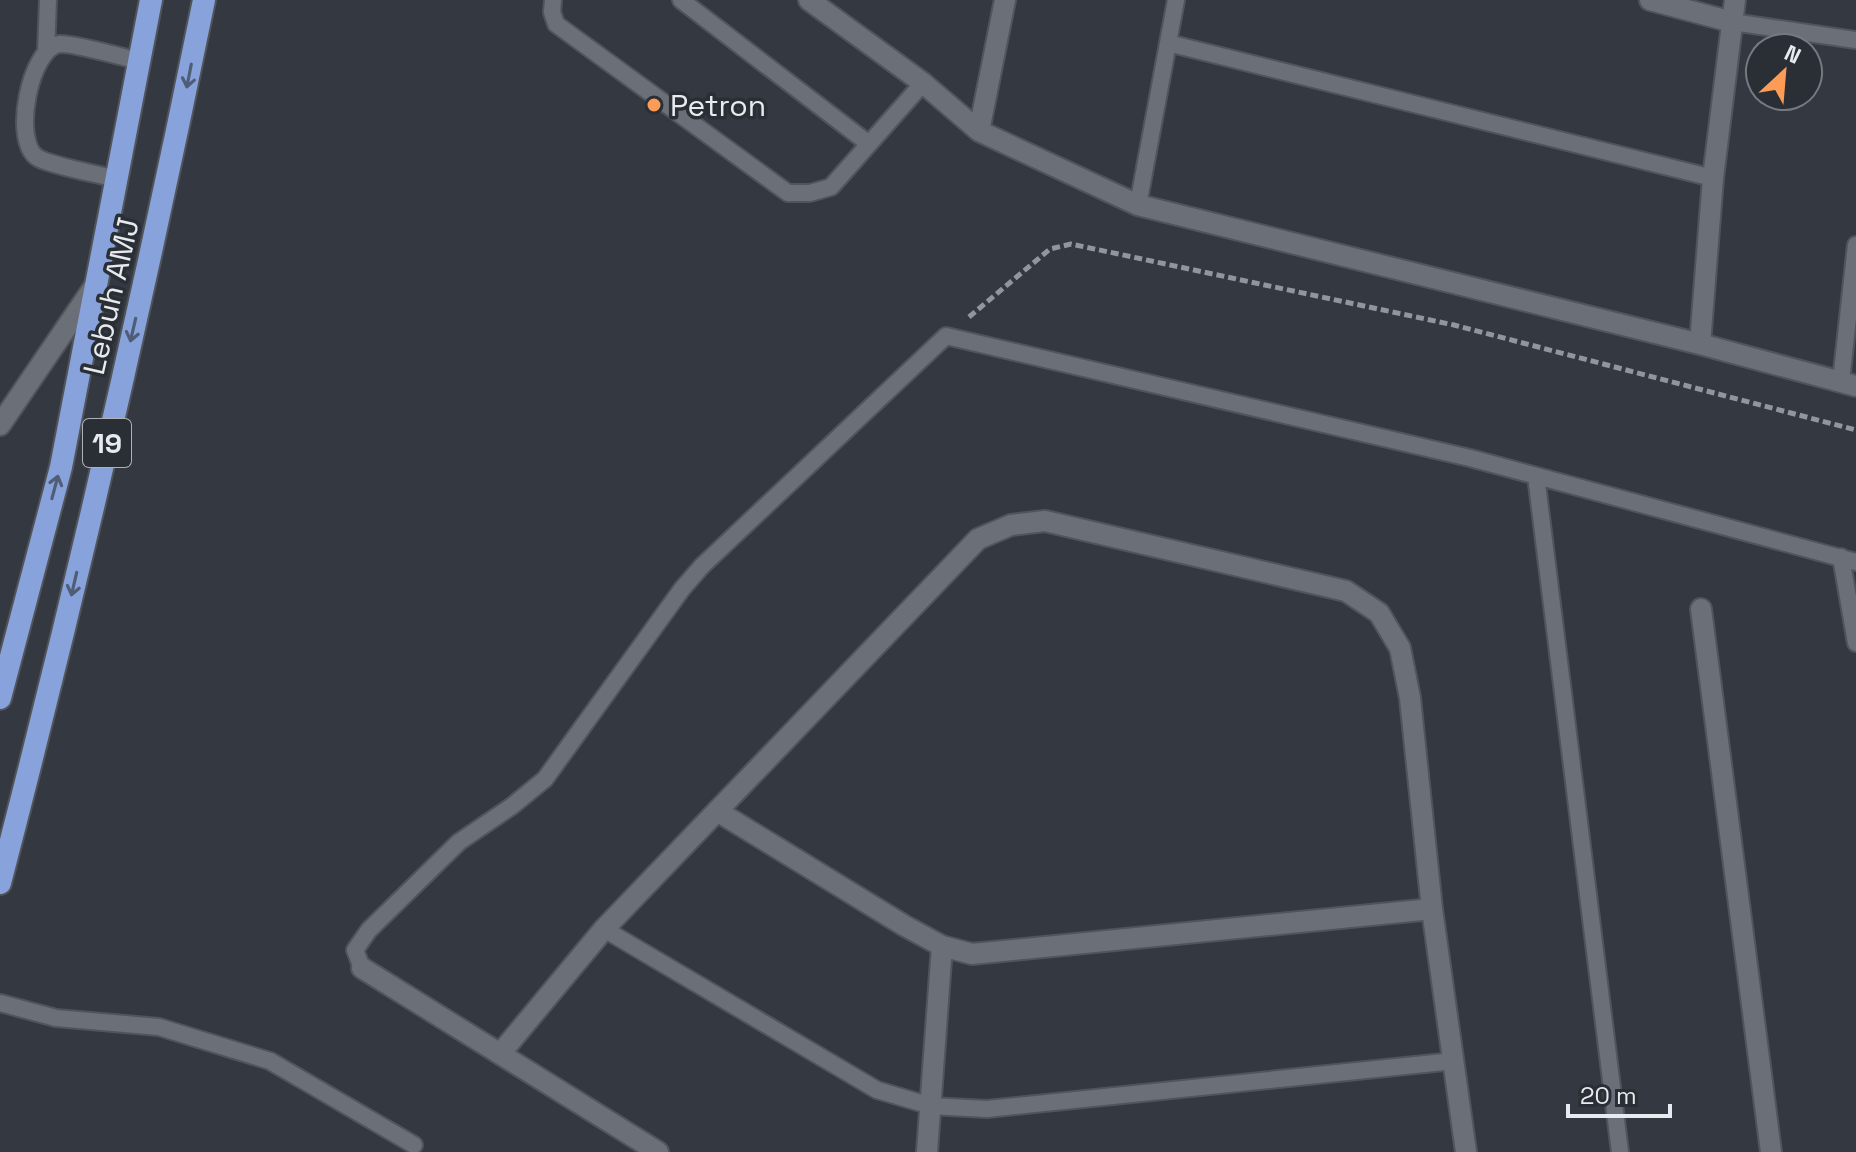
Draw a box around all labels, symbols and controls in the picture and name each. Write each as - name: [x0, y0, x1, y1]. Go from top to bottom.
- north arrow: [1744, 32, 1824, 112]
- text: N: [1780, 38, 1806, 70]
- one-way arrow: [181, 63, 196, 89]
- place label: Petron: [670, 86, 766, 125]
- marker: Petron: [645, 96, 663, 114]
- street label: Lebuh AMJ: [74, 214, 148, 378]
- one-way arrow: [125, 317, 140, 343]
- road number: 19: [83, 419, 131, 467]
- one-way arrow: [49, 475, 64, 501]
- one-way arrow: [66, 570, 81, 596]
- scale bar: [1568, 1068, 1670, 1118]
- text: 20 m: [1580, 1080, 1637, 1111]

